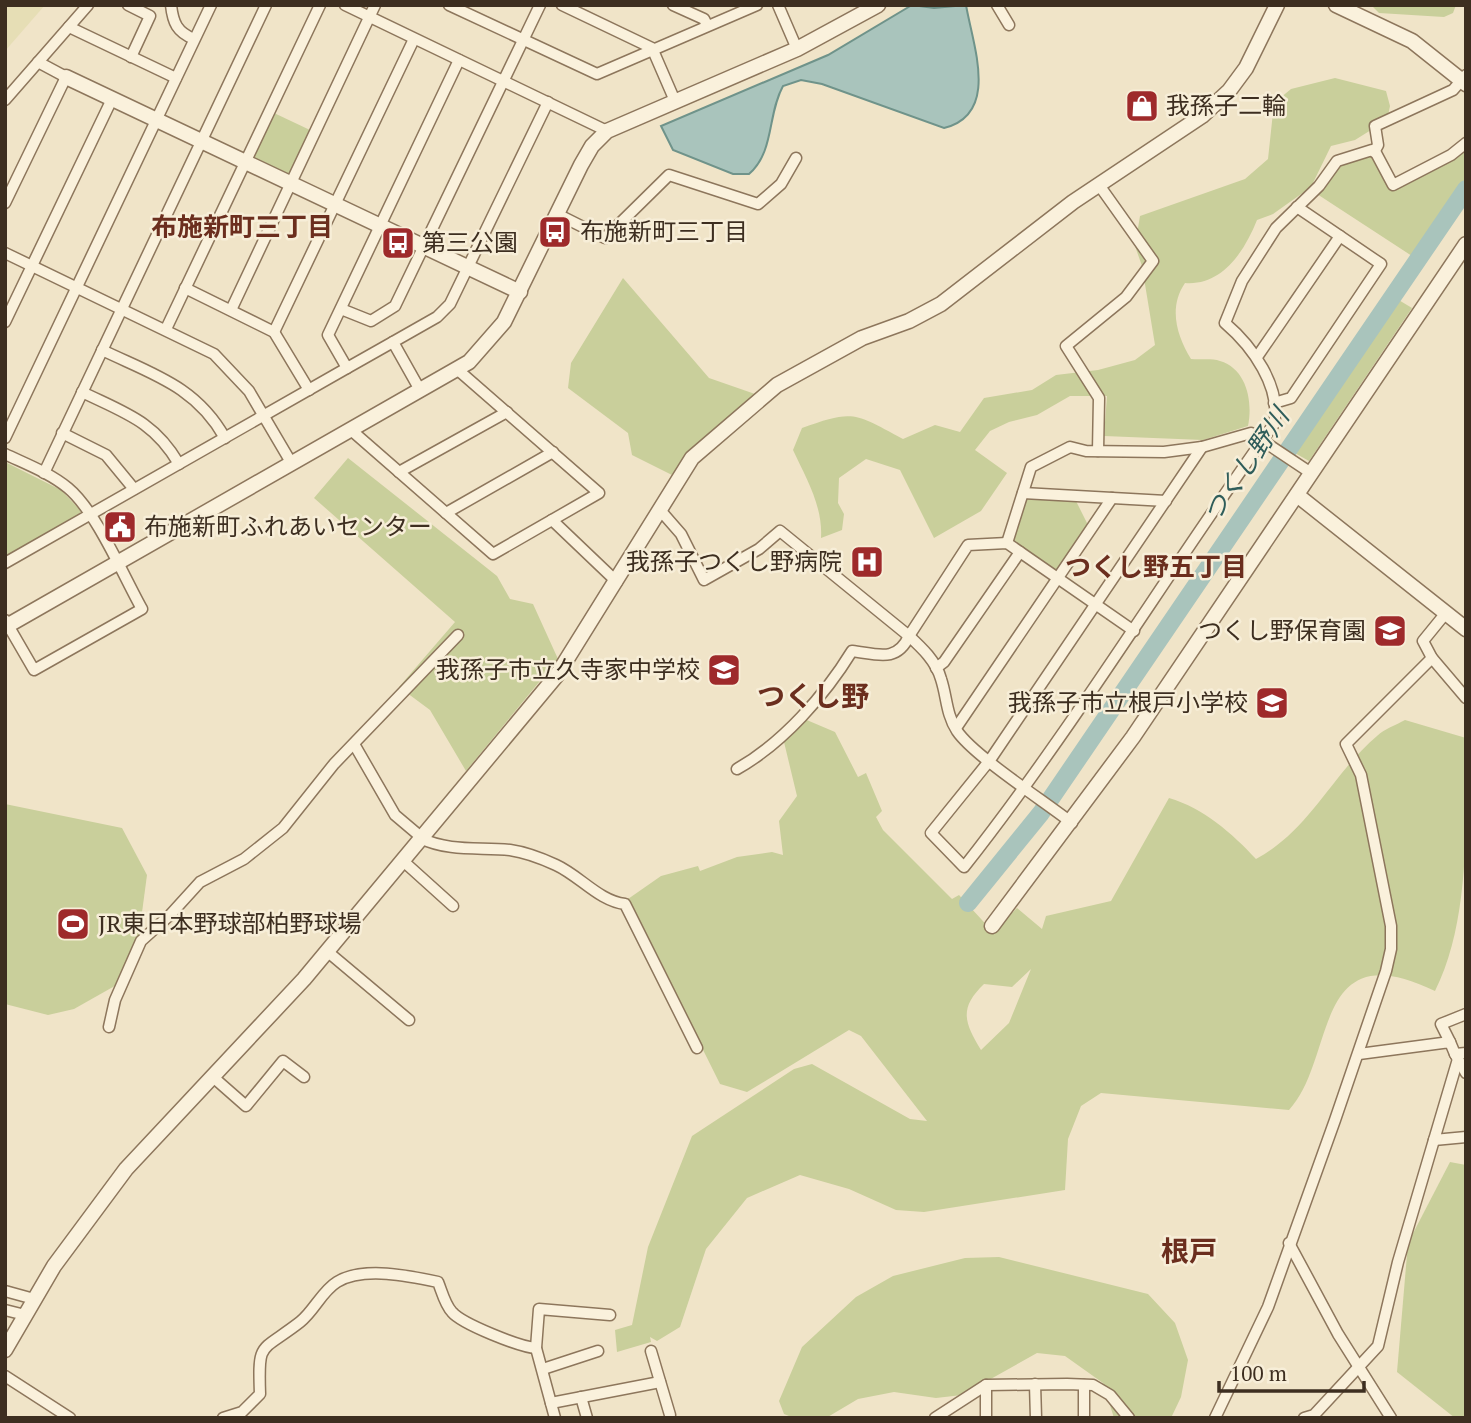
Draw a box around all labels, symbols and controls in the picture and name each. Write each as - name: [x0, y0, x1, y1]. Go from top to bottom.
- shop icon: 我孫子二輪: [1123, 87, 1161, 125]
- place label: 我孫子二輪: [1166, 89, 1286, 121]
- district label: 布施新町三丁目: [151, 209, 333, 243]
- bus stop icon: 布施新町三丁目: [536, 213, 574, 251]
- place label: 布施新町三丁目: [580, 215, 748, 247]
- bus stop icon: 第三公園: [379, 224, 417, 262]
- place label: 第三公園: [422, 226, 518, 258]
- water label: つくし野川: [1195, 399, 1297, 528]
- public building icon: 布施新町ふれあいセンター: [101, 508, 139, 546]
- place label: 布施新町ふれあいセンター: [144, 510, 432, 542]
- hospital icon: 我孫子つくし野病院: [848, 543, 886, 581]
- place label: 我孫子つくし野病院: [626, 545, 842, 577]
- district label: つくし野五丁目: [1065, 549, 1247, 583]
- school or university icon: つくし野保育園: [1371, 612, 1409, 650]
- place label: つくし野保育園: [1198, 614, 1366, 646]
- school or university icon: 我孫子市立久寺家中学校: [705, 651, 743, 689]
- place label: 我孫子市立久寺家中学校: [436, 653, 700, 685]
- district label: つくし野: [757, 677, 869, 714]
- school or university icon: 我孫子市立根戸小学校: [1253, 684, 1291, 722]
- place label: 我孫子市立根戸小学校: [1008, 686, 1248, 718]
- sports icon: JR東日本野球部柏野球場: [54, 905, 92, 943]
- place label: JR東日本野球部柏野球場: [98, 907, 361, 939]
- district label: 根戸: [1161, 1232, 1217, 1269]
- scale bar: [1219, 1350, 1364, 1394]
- text: 100 m: [1230, 1359, 1287, 1387]

